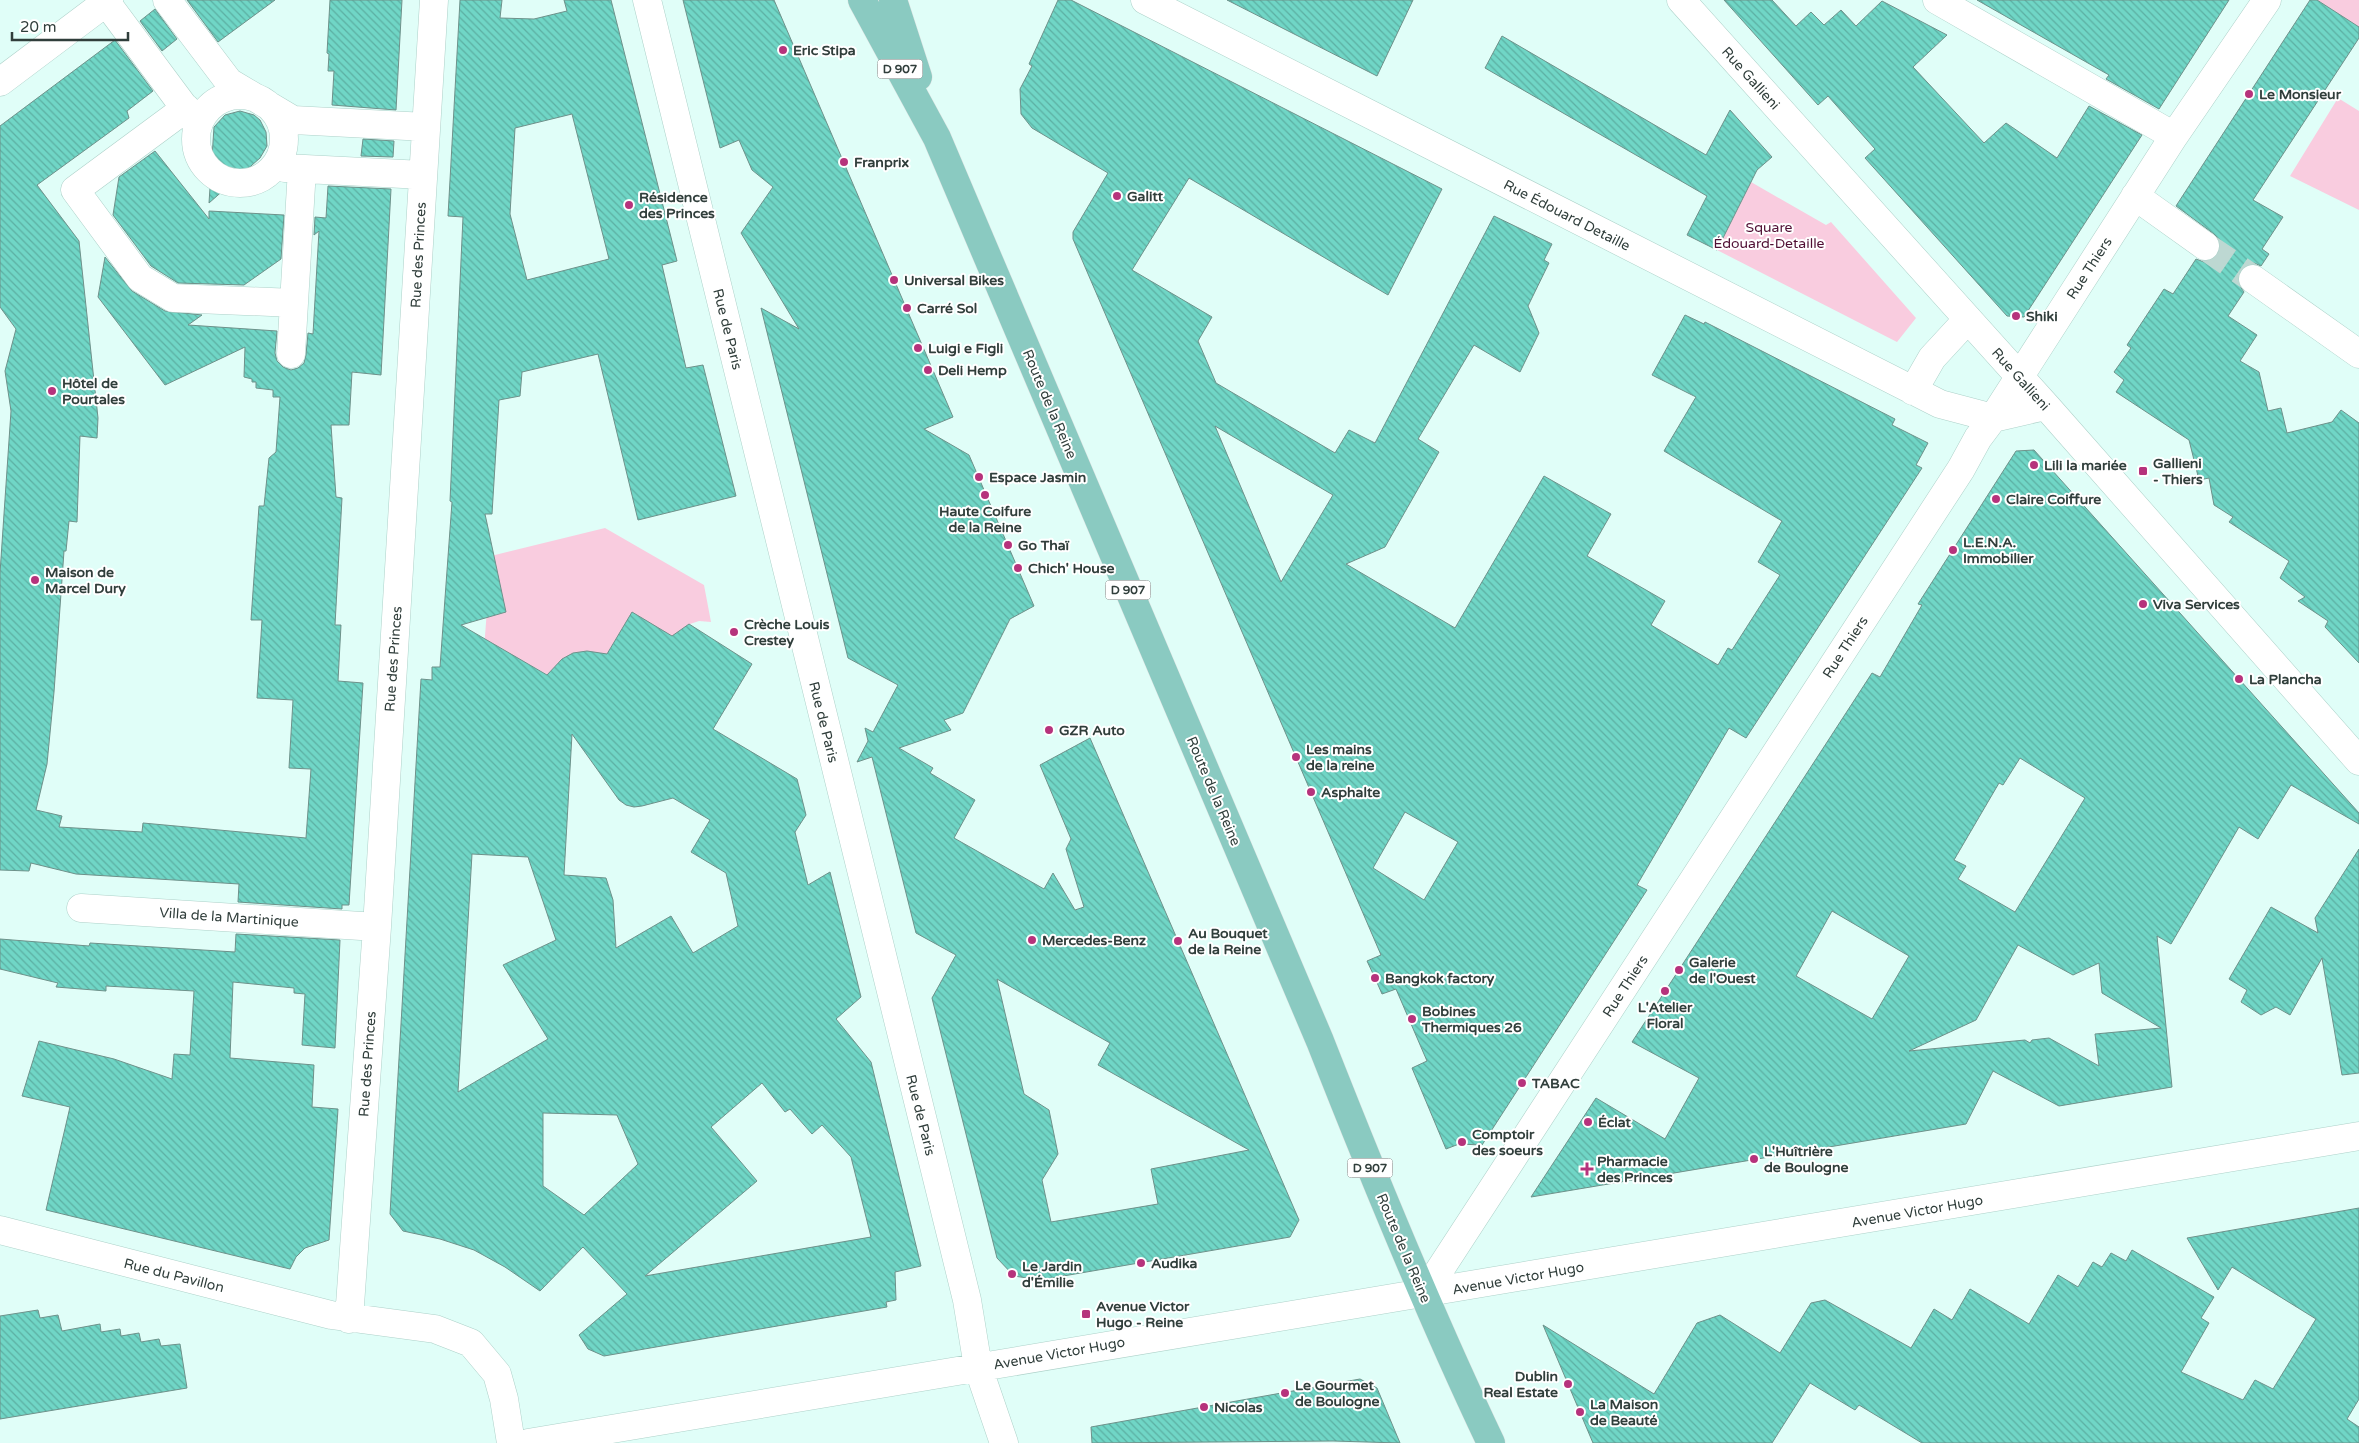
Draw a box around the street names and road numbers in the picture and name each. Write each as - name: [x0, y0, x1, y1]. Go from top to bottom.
- street label: Rue Gallieni: [1718, 43, 1783, 113]
- road number: D 907: [878, 60, 922, 78]
- street label: Rue Édouard Detaille: [1501, 176, 1633, 255]
- street label: Rue des Princes: [407, 201, 430, 308]
- street label: Rue Thiers: [2063, 234, 2116, 302]
- street label: Rue de Paris: [709, 287, 746, 372]
- street label: Rue Gallieni: [1988, 344, 2053, 414]
- street label: Route de la Reine: [1019, 347, 1080, 461]
- road number: D 907: [1106, 580, 1150, 600]
- street label: Rue des Princes: [381, 605, 406, 712]
- street label: Rue Thiers: [1819, 613, 1872, 681]
- street label: Rue de Paris: [805, 680, 842, 765]
- street label: Route de la Reine: [1183, 734, 1244, 848]
- street label: Villa de la Martinique: [159, 904, 299, 931]
- street label: Rue Thiers: [1599, 952, 1652, 1020]
- street label: Rue des Princes: [355, 1010, 380, 1117]
- street label: Rue de Paris: [902, 1073, 939, 1158]
- road number: D 907: [1348, 1158, 1392, 1178]
- street label: Route de la Reine: [1373, 1191, 1434, 1305]
- street label: Avenue Victor Hugo: [1850, 1192, 1984, 1231]
- street label: Rue du Pavillon: [122, 1255, 226, 1296]
- street label: Avenue Victor Hugo: [1451, 1259, 1585, 1298]
- street label: Avenue Victor Hugo: [992, 1334, 1126, 1373]

